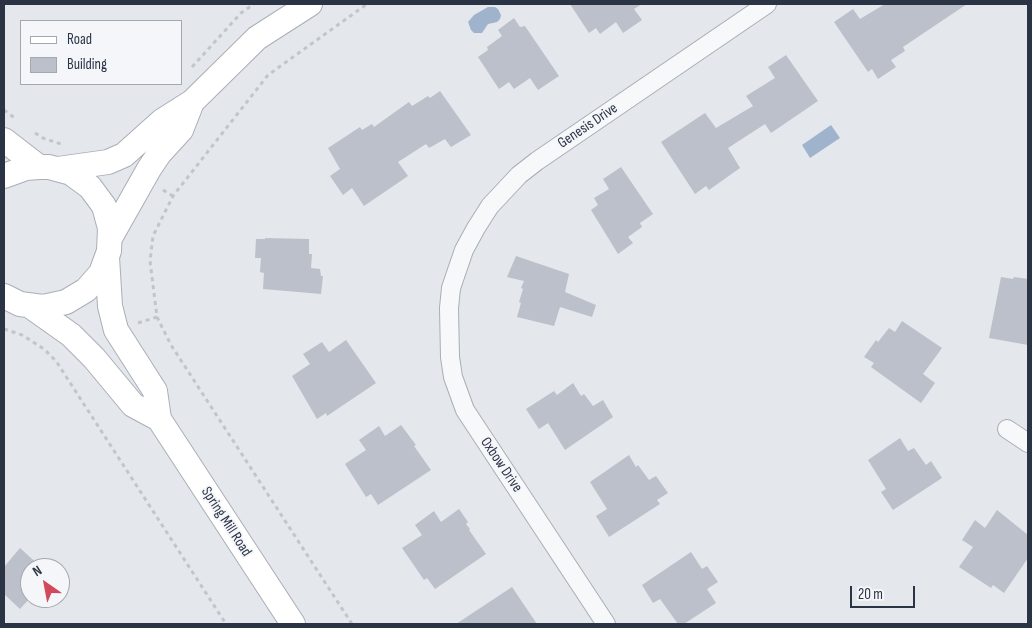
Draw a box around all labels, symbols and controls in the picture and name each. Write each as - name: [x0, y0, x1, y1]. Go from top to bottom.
- legend: [20, 20, 182, 85]
- text: Road: [67, 30, 92, 49]
- text: Building: [67, 55, 107, 74]
- street label: Genesis Drive: [555, 99, 621, 153]
- street label: Oxbow Drive: [476, 434, 526, 496]
- street label: Spring Mill Road: [197, 484, 255, 560]
- north arrow: [20, 558, 70, 608]
- text: N: [29, 562, 45, 580]
- scale bar: [852, 576, 917, 608]
- text: 20 m: [858, 585, 883, 604]

